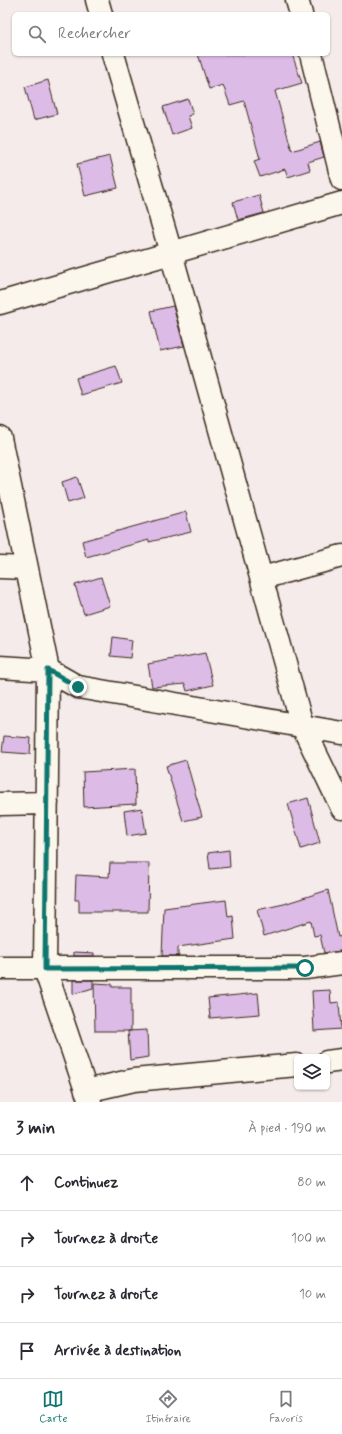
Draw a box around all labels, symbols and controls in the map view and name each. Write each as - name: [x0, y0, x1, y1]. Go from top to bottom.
- search box: [12, 12, 330, 56]
- icon: search: [26, 23, 48, 45]
- text: Rechercher: [58, 24, 131, 44]
- route end: [69, 678, 87, 696]
- route start: [296, 959, 314, 977]
- map controls: [294, 1054, 330, 1090]
- button: layers: [294, 1054, 330, 1090]
- text: 3 min: [16, 1117, 55, 1139]
- text: À pied · 190 m: [248, 1120, 326, 1137]
- icon: ahead: [16, 1172, 38, 1194]
- text: Continuez: [54, 1173, 118, 1193]
- text: 80 m: [297, 1174, 326, 1191]
- icon: right: [16, 1228, 38, 1250]
- text: Tournez à droite: [54, 1229, 158, 1249]
- text: 100 m: [291, 1230, 326, 1247]
- icon: right: [16, 1284, 38, 1306]
- text: Tournez à droite: [54, 1285, 158, 1305]
- text: 10 m: [299, 1286, 326, 1303]
- icon: arrive: [16, 1340, 38, 1362]
- text: Arrivée à destination: [54, 1341, 181, 1361]
- tab: Carte: [39, 1388, 67, 1426]
- tab: Itinéraire: [146, 1388, 191, 1426]
- tab: Favoris: [269, 1388, 303, 1426]

